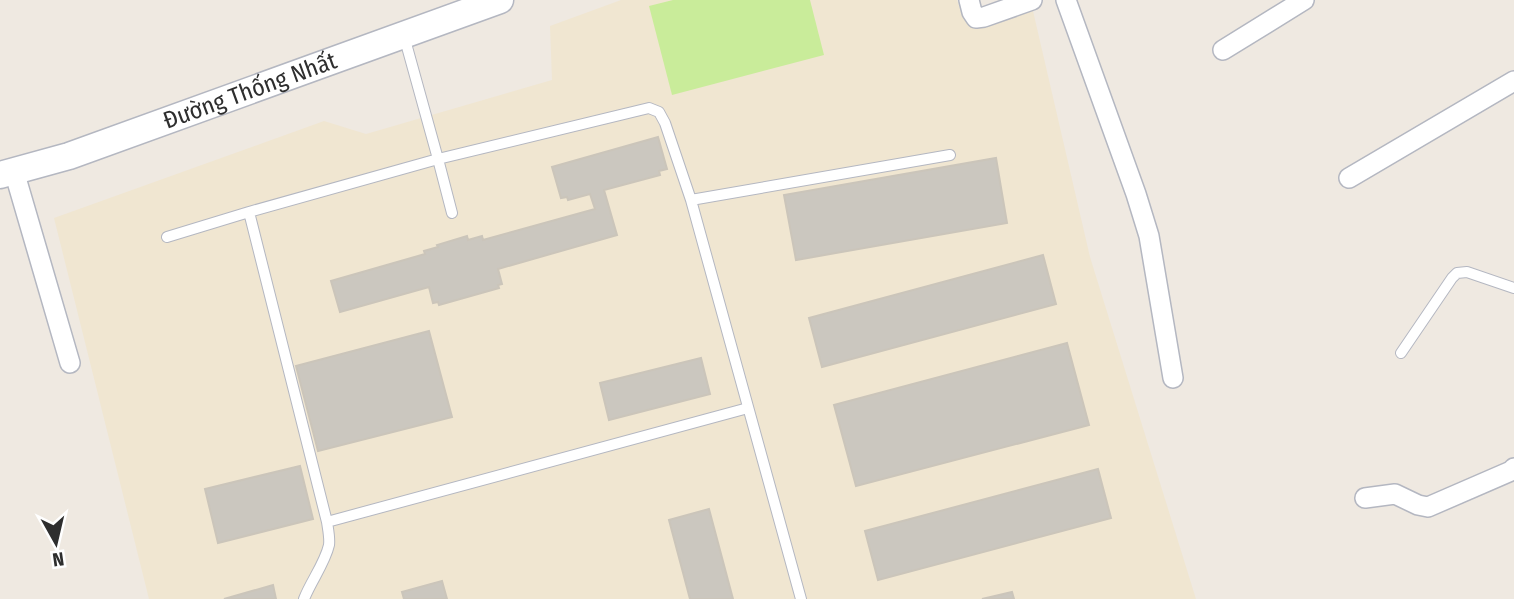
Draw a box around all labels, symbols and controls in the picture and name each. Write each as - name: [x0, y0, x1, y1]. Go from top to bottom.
- street label: Đường Thống Nhất: [159, 46, 341, 135]
- north arrow: [21, 508, 91, 578]
- text: N: [51, 547, 66, 572]

